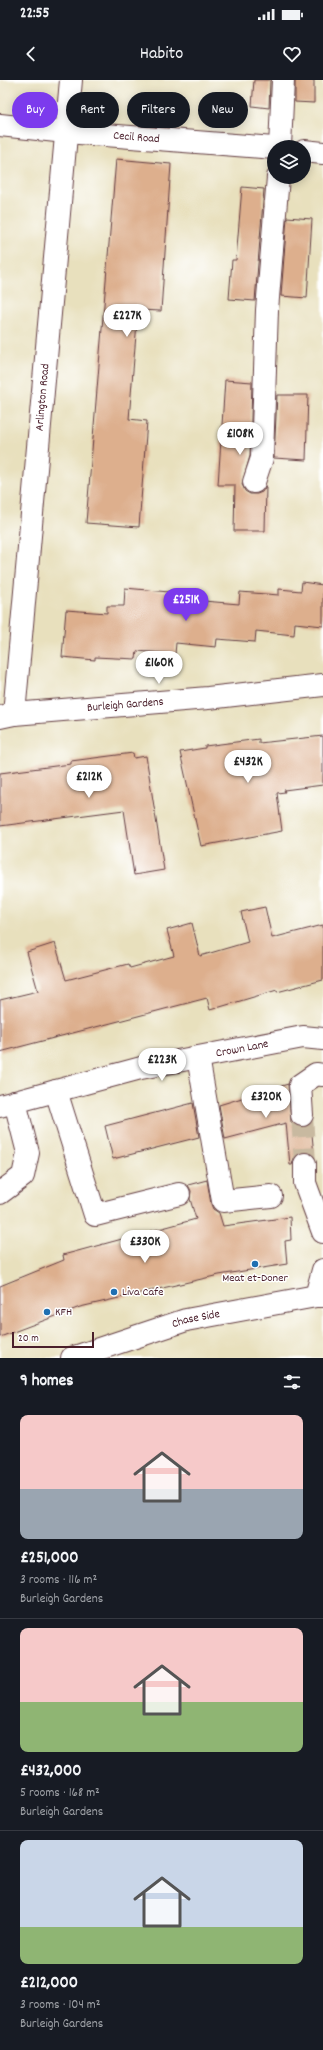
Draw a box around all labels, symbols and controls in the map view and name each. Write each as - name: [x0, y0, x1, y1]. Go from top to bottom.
- text: 22:55: [20, 3, 50, 25]
- text: Habito: [140, 42, 183, 67]
- icon: back: [20, 43, 42, 65]
- icon: heart: [281, 43, 303, 65]
- chip: Buy: [12, 92, 58, 128]
- chip: Rent: [66, 92, 119, 128]
- chip: Filters: [127, 92, 190, 128]
- chip: New: [198, 92, 248, 128]
- street label: Cecil Road: [113, 127, 160, 148]
- map controls: [267, 140, 311, 184]
- button: layers: [267, 140, 311, 184]
- pin: £227K: [99, 304, 155, 338]
- text: £227K: [113, 307, 141, 326]
- street label: Arlington Road: [31, 363, 54, 432]
- pin: £108K: [212, 422, 268, 456]
- text: £108K: [226, 425, 254, 444]
- pin: £251K: [158, 588, 214, 622]
- text: £251K: [172, 591, 200, 610]
- pin: £160K: [131, 651, 187, 685]
- text: £160K: [145, 654, 173, 673]
- street label: Burleigh Gardens: [86, 693, 164, 716]
- pin: £432K: [220, 750, 276, 784]
- text: £432K: [233, 753, 263, 772]
- pin: £212K: [61, 765, 117, 799]
- text: £212K: [76, 768, 102, 787]
- street label: Crown Lane: [214, 1035, 270, 1062]
- pin: £223K: [134, 1048, 190, 1082]
- text: £223K: [147, 1051, 177, 1070]
- pin: £320K: [238, 1085, 294, 1119]
- text: £320K: [250, 1088, 282, 1107]
- pin: £330K: [117, 1230, 173, 1264]
- text: £330K: [129, 1233, 161, 1252]
- marker: Meat et-Doner: [250, 1259, 260, 1269]
- place label: Meat et-Doner: [222, 1270, 288, 1287]
- place label: Liva Cafe: [122, 1284, 164, 1301]
- marker: Liva Cafe: [109, 1287, 119, 1297]
- place label: KFH: [55, 1304, 72, 1321]
- street label: Chase Side: [170, 1305, 221, 1333]
- marker: KFH: [42, 1307, 52, 1317]
- scale bar: [12, 1330, 94, 1349]
- text: 20 m: [18, 1331, 39, 1347]
- text: 9 homes: [20, 1370, 73, 1394]
- icon: filters: [281, 1371, 303, 1393]
- icon: home: [126, 1441, 198, 1513]
- text: £251,000: [20, 1547, 79, 1571]
- text: 3 rooms · 116 m²: [20, 1571, 97, 1590]
- text: Burleigh Gardens: [20, 1590, 103, 1609]
- icon: home: [126, 1654, 198, 1726]
- text: £432,000: [20, 1760, 82, 1784]
- text: 5 rooms · 168 m²: [20, 1784, 100, 1803]
- text: Burleigh Gardens: [20, 1803, 103, 1822]
- icon: home: [126, 1866, 198, 1938]
- text: £212,000: [20, 1972, 78, 1996]
- text: 3 rooms · 104 m²: [20, 1996, 100, 2015]
- text: Burleigh Gardens: [20, 2015, 103, 2034]

